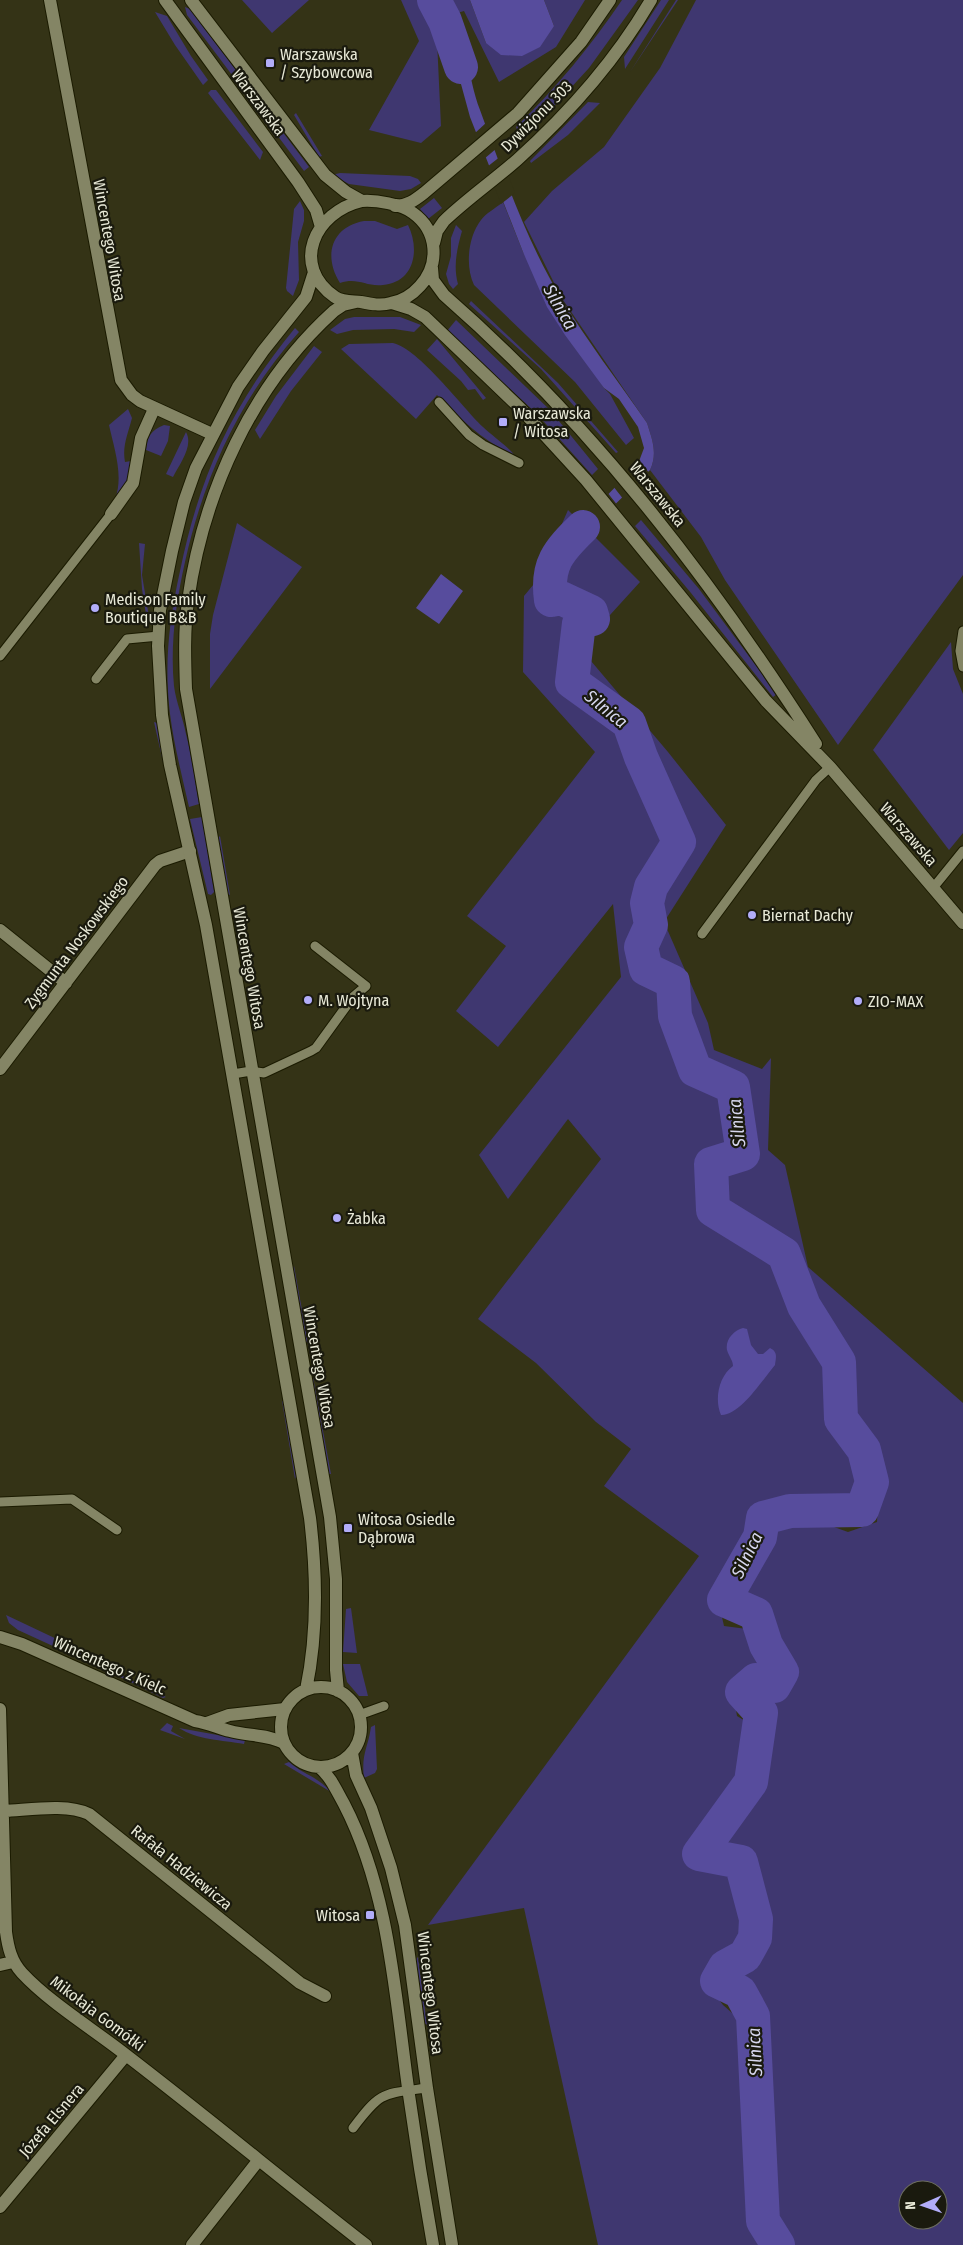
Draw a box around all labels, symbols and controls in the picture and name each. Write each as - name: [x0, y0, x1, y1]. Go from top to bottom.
- place label: Warszawska / Szybowcowa: [280, 45, 373, 82]
- marker: Warszawska / Szybowcowa: [264, 57, 276, 69]
- street label: Warszawska: [228, 66, 290, 139]
- street label: Dywizjonu 303: [497, 77, 576, 156]
- street label: Wincentego Witosa: [89, 178, 130, 303]
- water label: Silnica: [538, 280, 582, 334]
- place label: Warszawska / Witosa: [513, 404, 591, 441]
- marker: Warszawska / Witosa: [497, 416, 509, 428]
- street label: Warszawska: [626, 458, 690, 531]
- place label: Medison Family Boutique B&B: [105, 590, 207, 627]
- marker: Medison Family Boutique B&B: [89, 602, 101, 614]
- water label: Silnica: [579, 685, 632, 733]
- street label: Warszawska: [876, 799, 941, 870]
- street label: Zygmunta Noskowskiego: [20, 872, 132, 1012]
- street label: Wincentego Witosa: [229, 906, 270, 1031]
- place label: Biernat Dachy: [762, 906, 854, 925]
- marker: Biernat Dachy: [746, 909, 758, 921]
- place label: M. Wojtyna: [318, 991, 390, 1010]
- place label: ZIO-MAX: [868, 992, 923, 1011]
- marker: M. Wojtyna: [302, 994, 314, 1006]
- marker: ZIO-MAX: [852, 995, 864, 1007]
- water label: Silnica: [724, 1098, 751, 1149]
- place label: Żabka: [347, 1209, 386, 1228]
- marker: Żabka: [331, 1212, 343, 1224]
- street label: Wincentego Witosa: [299, 1305, 340, 1430]
- place label: Witosa Osiedle Dąbrowa: [358, 1510, 455, 1548]
- marker: Witosa Osiedle Dąbrowa: [342, 1522, 354, 1534]
- water label: Silnica: [726, 1528, 768, 1583]
- street label: Wincentego z Kielc: [51, 1632, 169, 1699]
- street label: Rafała Hadziewicza: [127, 1821, 236, 1914]
- place label: Witosa: [316, 1906, 360, 1925]
- marker: Witosa: [364, 1909, 376, 1921]
- street label: Wincentego Witosa: [414, 1931, 447, 2056]
- street label: Mikołaja Gomółki: [47, 1972, 149, 2055]
- water label: Silnica: [743, 2027, 767, 2078]
- street label: Józefa Elsnera: [15, 2079, 88, 2161]
- north arrow: [898, 2180, 948, 2230]
- text: N: [902, 2201, 919, 2210]

